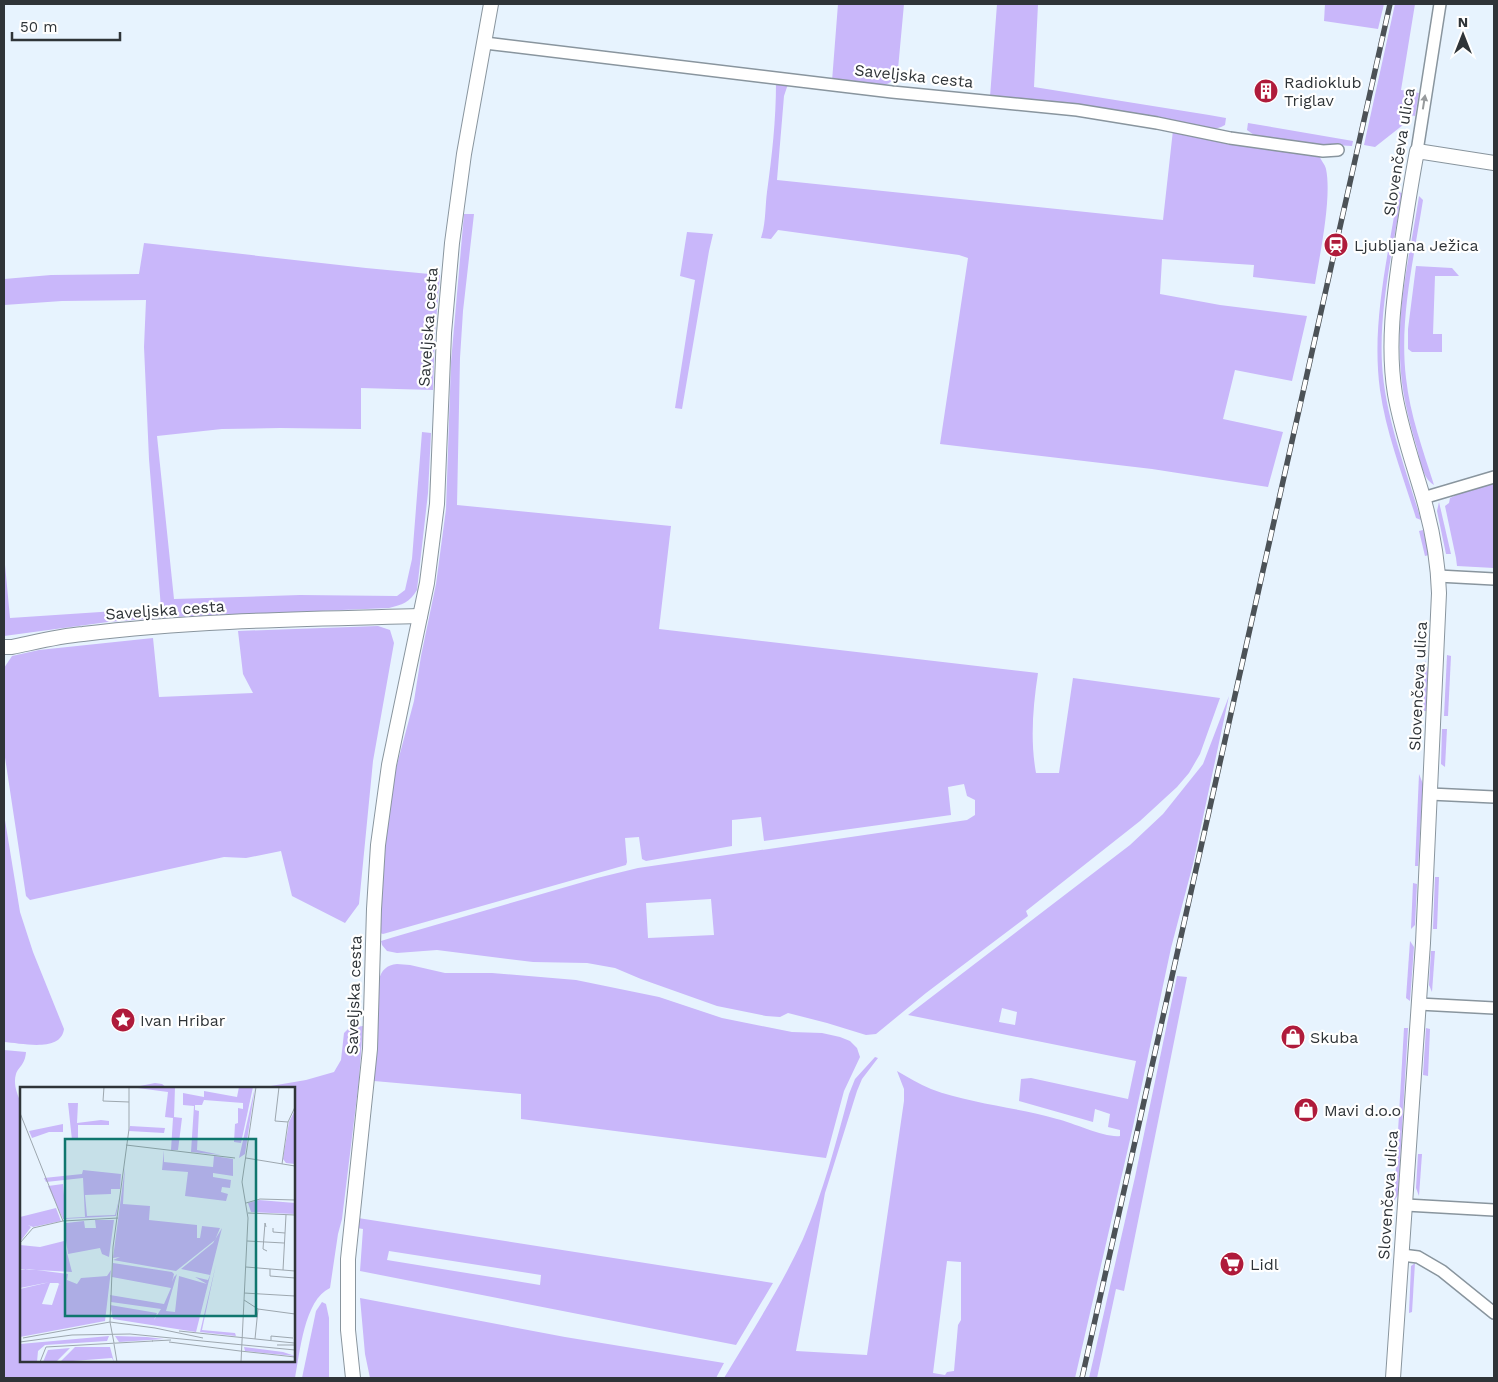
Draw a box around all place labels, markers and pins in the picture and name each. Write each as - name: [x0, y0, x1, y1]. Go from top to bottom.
- place label: Radioklub Triglav: [1284, 73, 1361, 110]
- building icon: Radioklub Triglav: [1253, 78, 1279, 104]
- station icon: Ljubljana Ježica: [1323, 232, 1349, 258]
- place label: Ljubljana Ježica: [1354, 236, 1479, 255]
- place icon: Ivan Hribar: [110, 1007, 136, 1033]
- place label: Ivan Hribar: [140, 1011, 226, 1030]
- shop icon: Skuba: [1280, 1024, 1306, 1050]
- place label: Skuba: [1310, 1028, 1358, 1047]
- shop icon: Mavi d.o.o: [1293, 1097, 1319, 1123]
- place label: Mavi d.o.o: [1324, 1101, 1401, 1120]
- supermarket icon: Lidl: [1219, 1251, 1245, 1277]
- place label: Lidl: [1250, 1255, 1279, 1274]

